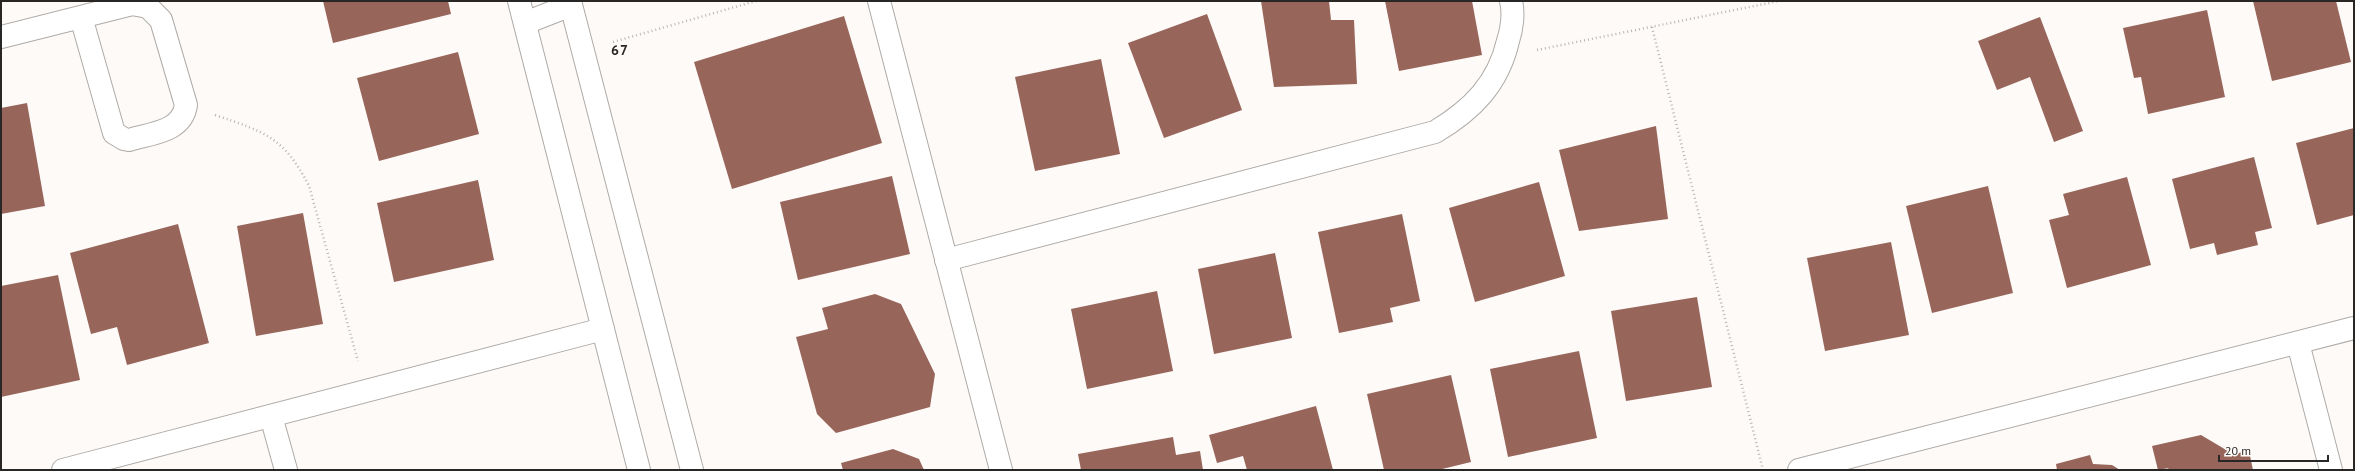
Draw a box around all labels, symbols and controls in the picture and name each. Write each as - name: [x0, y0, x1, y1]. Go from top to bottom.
- district label: 67: [611, 41, 629, 59]
- scale bar: [2219, 437, 2328, 463]
- text: 20 m: [2225, 443, 2251, 458]

